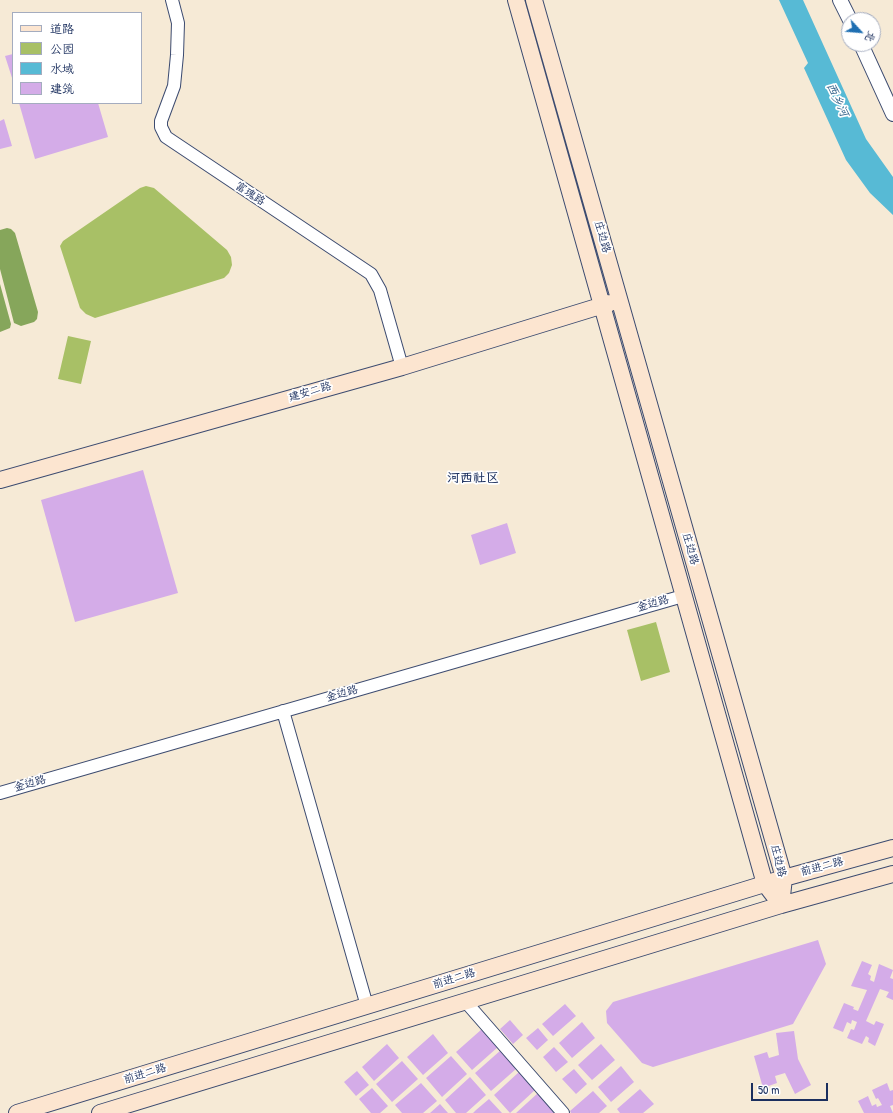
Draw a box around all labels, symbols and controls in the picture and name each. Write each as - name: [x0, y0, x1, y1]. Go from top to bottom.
- legend: [12, 12, 142, 104]
- north arrow: [841, 12, 881, 52]
- text: 道路: [50, 20, 74, 37]
- text: 北: [862, 29, 880, 45]
- text: 公园: [50, 40, 74, 57]
- text: 水域: [50, 60, 74, 77]
- text: 建筑: [50, 80, 74, 97]
- water label: 西乡河: [823, 81, 851, 119]
- street label: 富瑰路: [233, 179, 267, 209]
- street label: 庄边路: [591, 219, 613, 255]
- street label: 建安二路: [287, 380, 333, 404]
- district label: 河西社区: [447, 471, 499, 487]
- street label: 庄边路: [679, 531, 701, 567]
- street label: 金边路: [635, 593, 671, 615]
- street label: 金边路: [324, 683, 360, 705]
- street label: 金边路: [12, 773, 48, 795]
- street label: 庄边路: [768, 843, 788, 879]
- street label: 前进二路: [799, 855, 845, 879]
- street label: 前进二路: [431, 966, 477, 992]
- street label: 前进二路: [122, 1061, 168, 1087]
- scale bar: [753, 1075, 830, 1101]
- text: 50 m: [758, 1081, 779, 1098]

